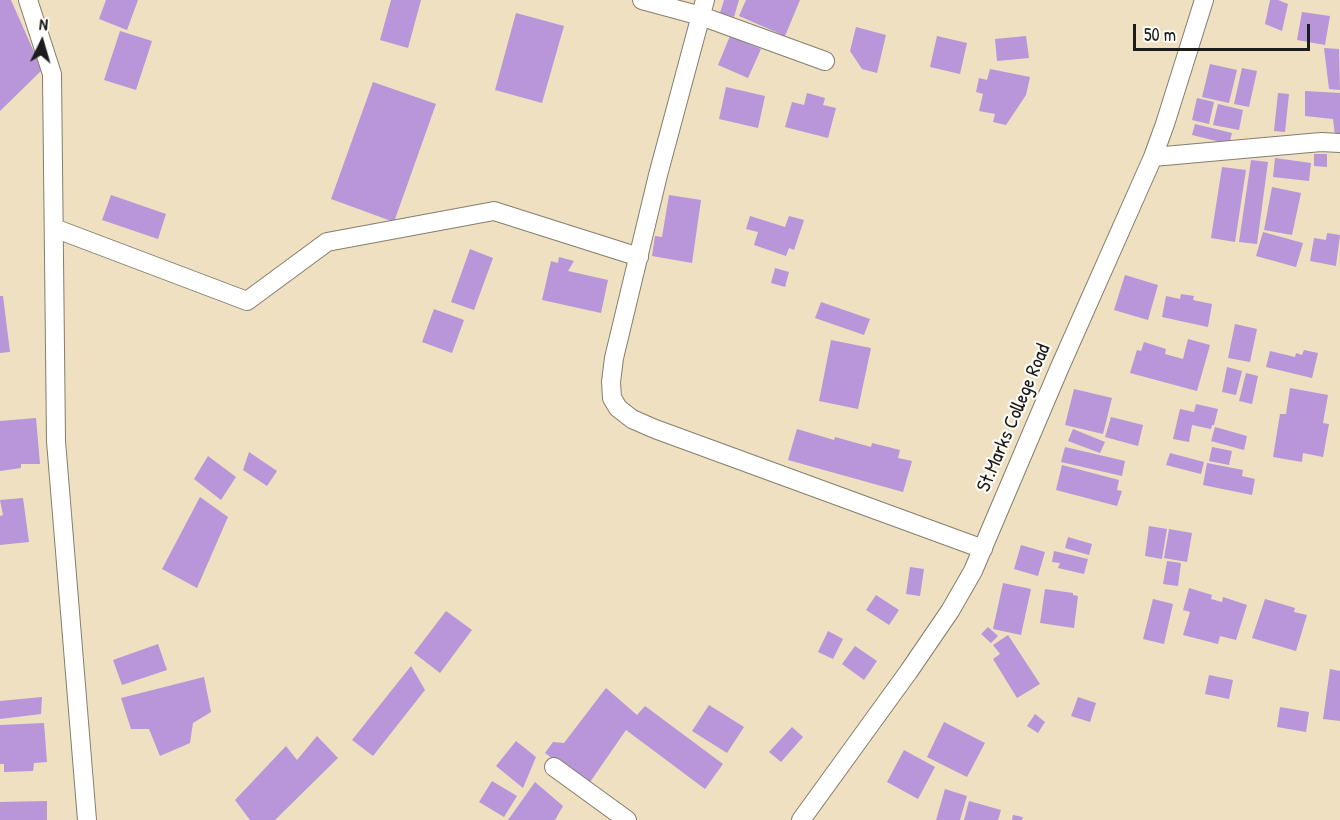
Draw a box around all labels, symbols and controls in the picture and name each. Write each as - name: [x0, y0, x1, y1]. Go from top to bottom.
- north arrow: [12, 12, 72, 72]
- scale bar: [1136, 12, 1313, 50]
- text: N: [38, 13, 49, 35]
- text: 50 m: [1144, 22, 1176, 47]
- street label: St.Marks College Road: [972, 340, 1056, 496]

